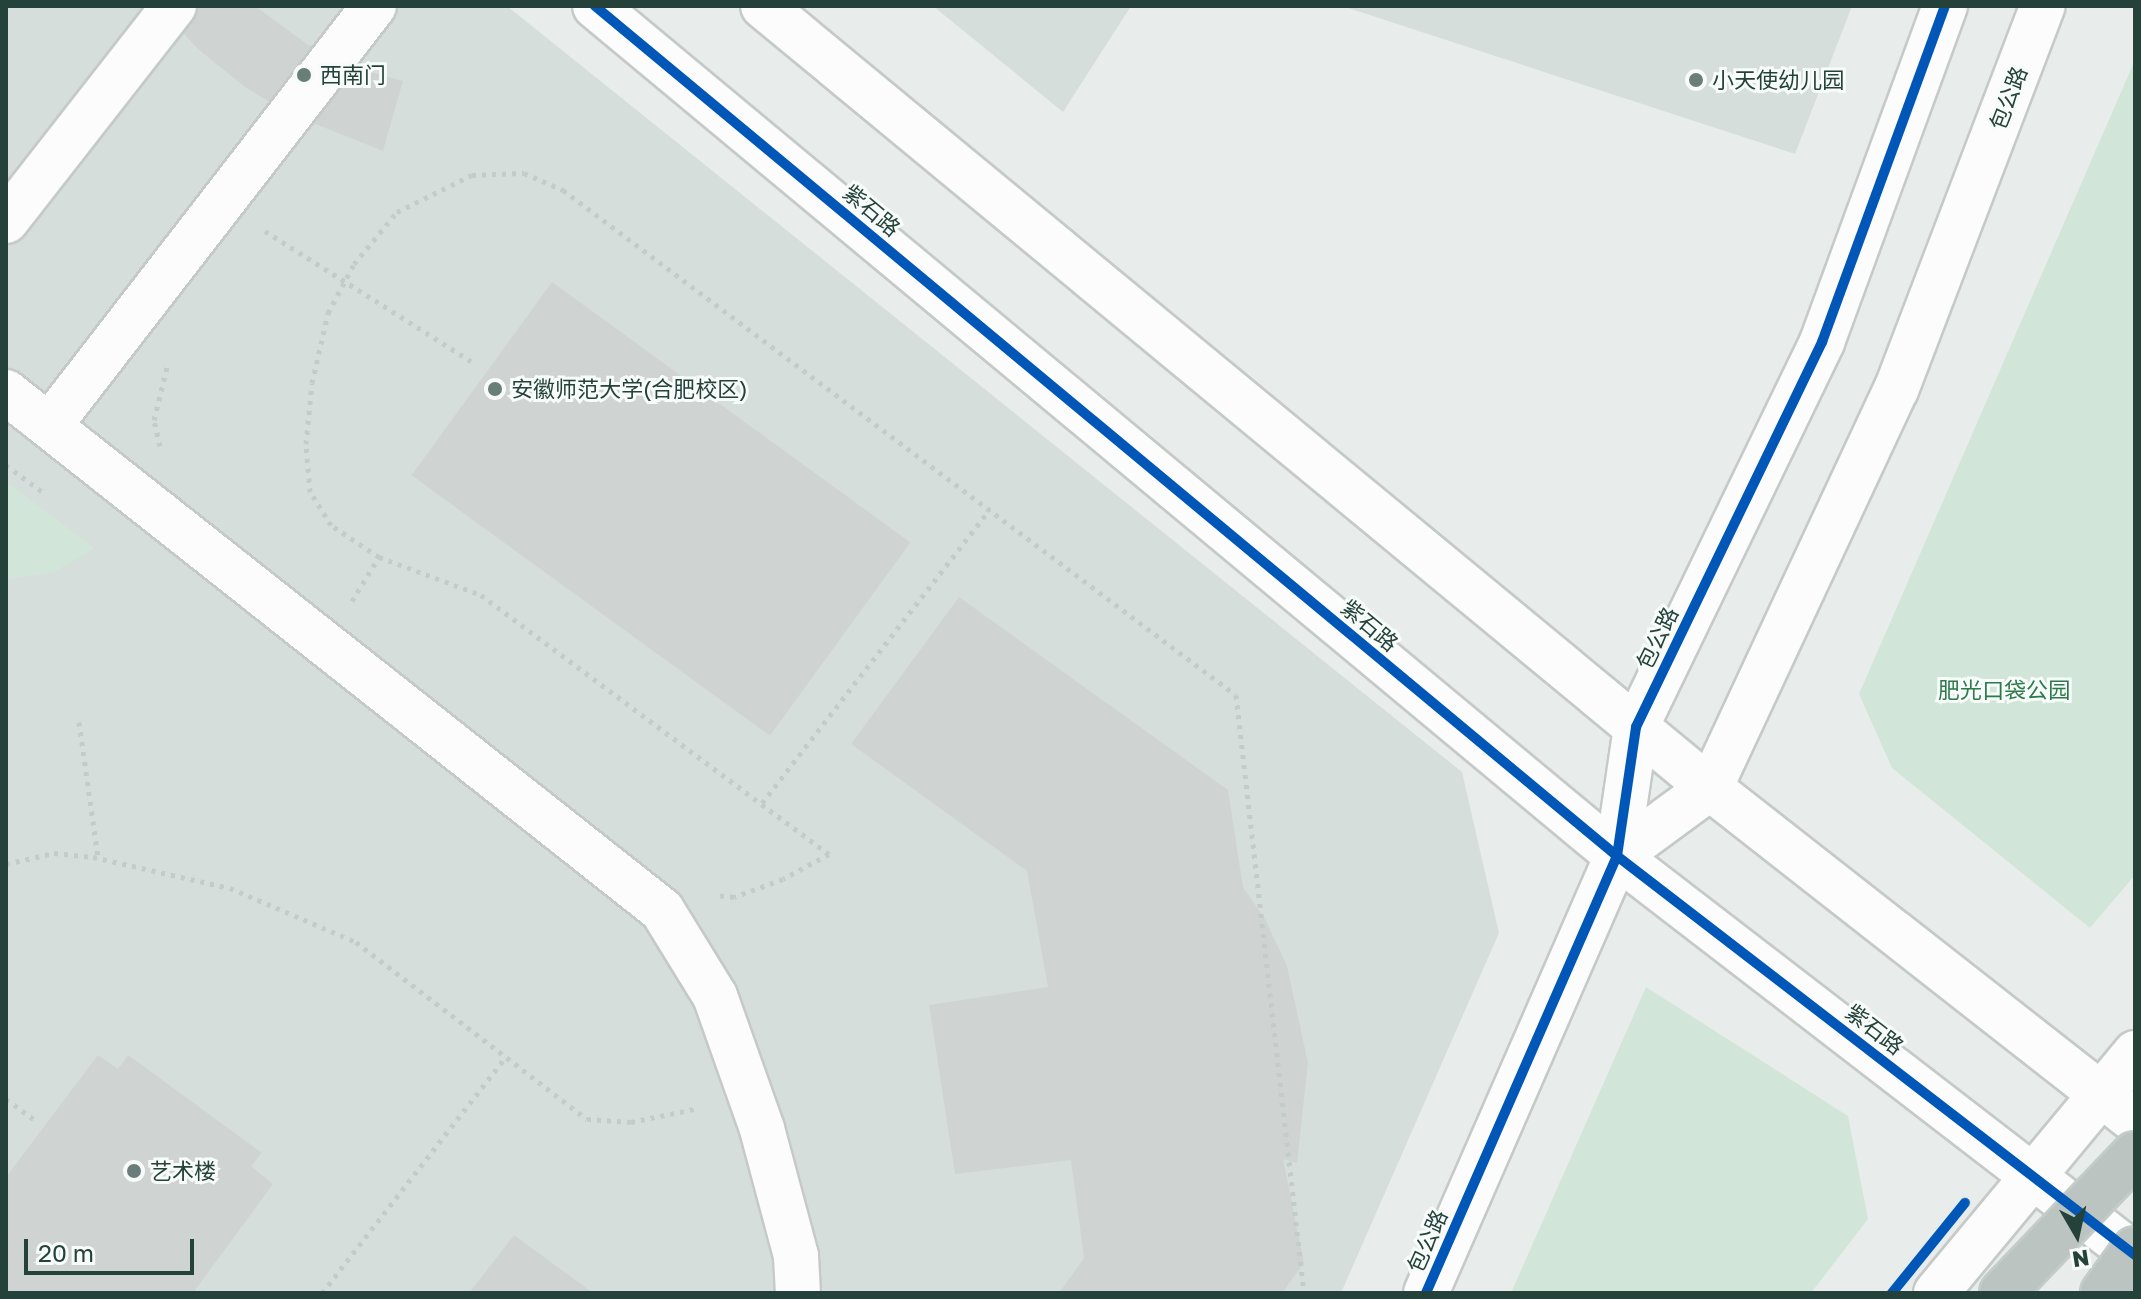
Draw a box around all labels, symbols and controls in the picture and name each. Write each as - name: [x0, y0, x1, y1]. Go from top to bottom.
- place label: 西南门: [320, 62, 386, 88]
- street label: 包公路: [1984, 62, 2032, 134]
- marker: 西南门: [295, 66, 313, 84]
- place label: 小天使幼儿园: [1712, 67, 1844, 93]
- marker: 小天使幼儿园: [1687, 71, 1705, 89]
- street label: 紫石路: [838, 179, 906, 241]
- place label: 安徽师范大学(合肥校区): [511, 376, 748, 402]
- marker: 安徽师范大学(合肥校区): [486, 380, 504, 398]
- street label: 紫石路: [1336, 594, 1404, 656]
- street label: 包公路: [1631, 603, 1683, 673]
- park label: 肥光口袋公园: [1938, 677, 2070, 703]
- street label: 紫石路: [1841, 998, 1909, 1060]
- place label: 艺术楼: [150, 1158, 216, 1184]
- marker: 艺术楼: [125, 1162, 143, 1180]
- north arrow: [2037, 1195, 2117, 1275]
- street label: 包公路: [1402, 1205, 1452, 1277]
- scale bar: [28, 1223, 198, 1273]
- text: 20 m: [38, 1238, 94, 1267]
- text: N: [2070, 1245, 2091, 1274]

